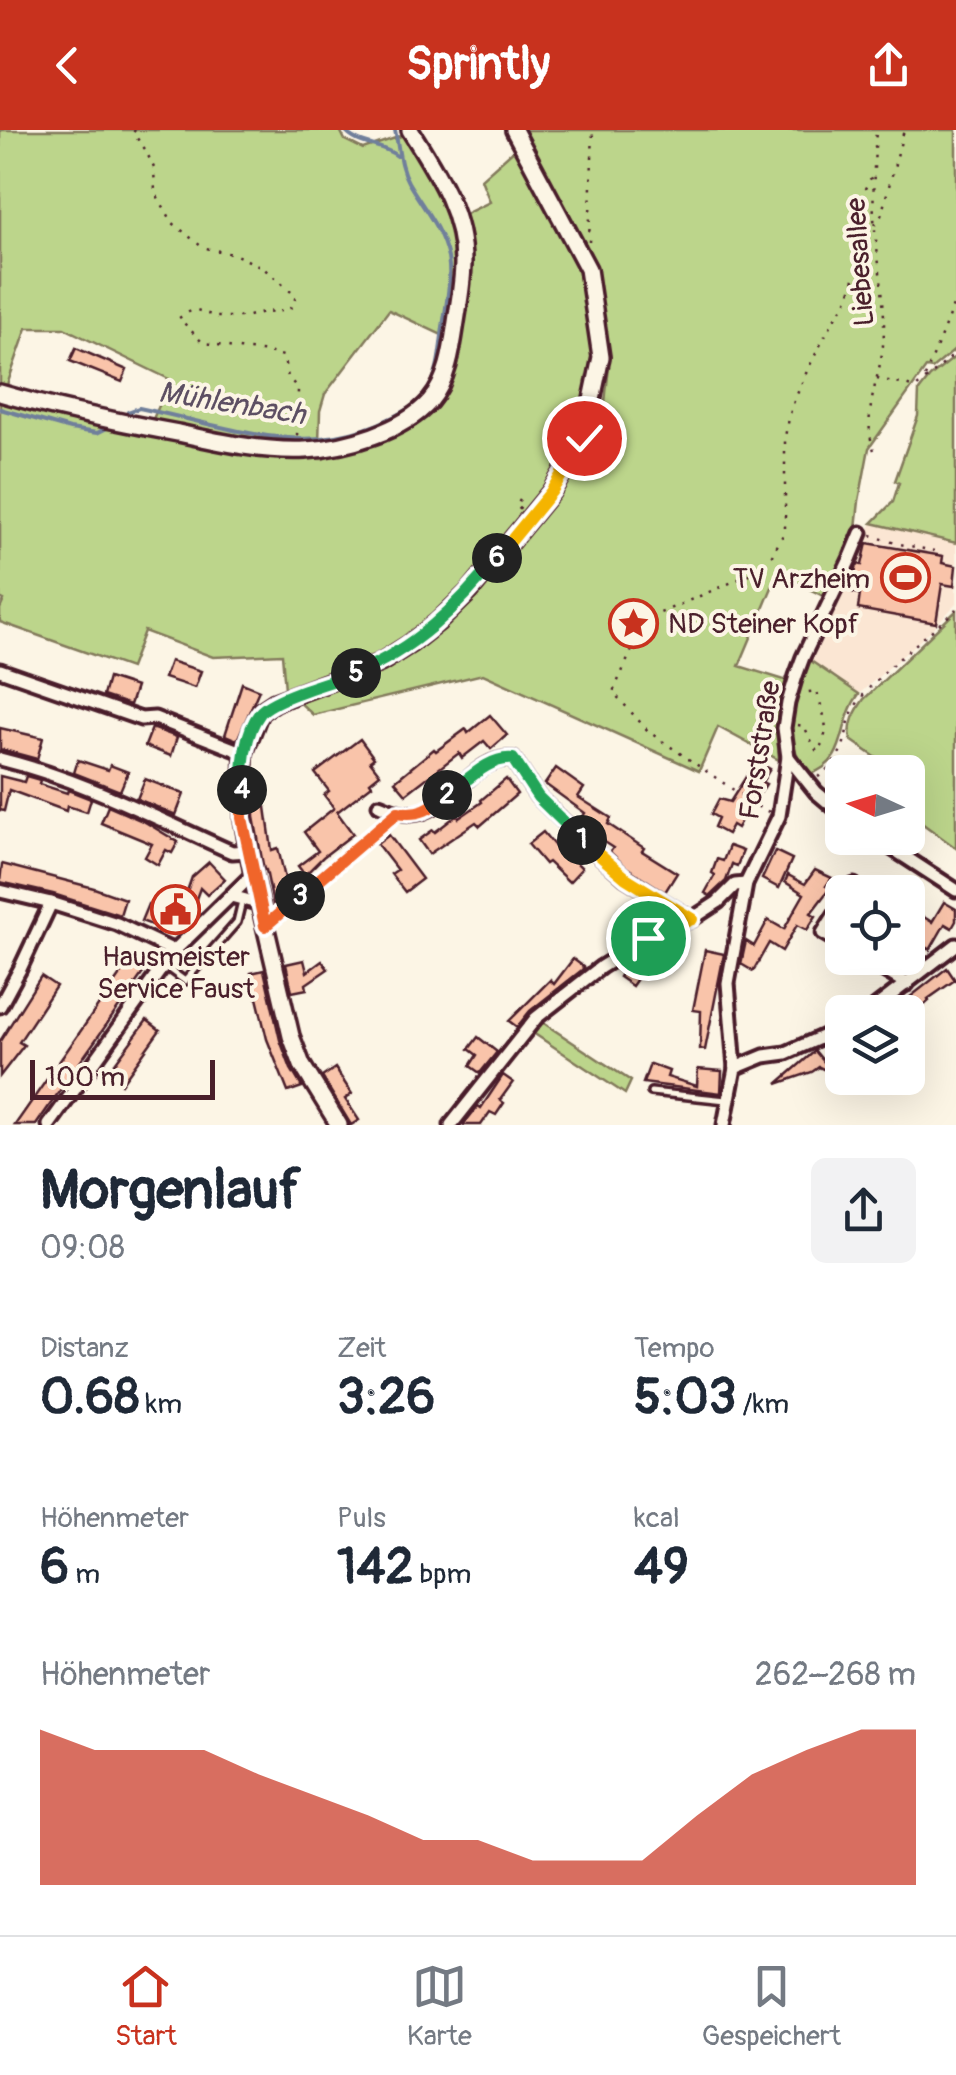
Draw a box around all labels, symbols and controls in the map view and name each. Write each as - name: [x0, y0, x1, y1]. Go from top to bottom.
- text: Sprintly: [406, 37, 550, 93]
- icon: back: [40, 38, 95, 93]
- icon: share: [861, 38, 916, 93]
- street label: Liebesallee: [839, 196, 882, 327]
- water label: Mühlenbach: [156, 374, 310, 434]
- pin: [542, 396, 627, 481]
- icon: check: [557, 411, 612, 466]
- pin: 6: [472, 533, 522, 583]
- text: 6: [489, 540, 505, 575]
- sports icon: TV Arzheim: [879, 552, 931, 604]
- place label: TV Arzheim: [733, 562, 870, 597]
- place icon: ND Steiner Kopf: [607, 597, 659, 649]
- place label: ND Steiner Kopf: [668, 607, 859, 642]
- pin: 5: [331, 648, 381, 698]
- text: 5: [348, 655, 364, 690]
- street label: Forststraße: [732, 678, 789, 822]
- north arrow: [825, 755, 925, 855]
- map controls: [825, 755, 925, 1095]
- pin: 4: [217, 765, 267, 815]
- pin: 2: [422, 770, 472, 820]
- text: 4: [234, 772, 250, 807]
- text: 2: [439, 777, 455, 812]
- pin: 1: [557, 815, 607, 865]
- text: 1: [577, 822, 587, 857]
- pin: 3: [275, 871, 325, 921]
- button: locate: [825, 875, 925, 975]
- text: 3: [292, 878, 308, 913]
- public building icon: Hausmeister Service Faust: [150, 883, 202, 935]
- pin: [606, 896, 691, 981]
- icon: arrive: [621, 911, 676, 966]
- place label: Hausmeister Service Faust: [97, 940, 255, 1007]
- button: layers: [825, 995, 925, 1095]
- scale bar: [30, 1055, 215, 1100]
- text: 100 m: [45, 1060, 125, 1095]
- text: Morgenlauf: [40, 1156, 301, 1225]
- button: share: [811, 1158, 916, 1263]
- text: 09:08: [40, 1228, 125, 1268]
- text: Distanz: [40, 1331, 129, 1366]
- text: Zeit: [337, 1331, 386, 1366]
- text: Tempo: [634, 1331, 715, 1366]
- text: 0.68: [40, 1366, 139, 1429]
- text: 3:26: [337, 1366, 435, 1429]
- text: 5:03: [634, 1366, 737, 1429]
- text: km: [139, 1387, 182, 1422]
- text: /km: [737, 1387, 789, 1422]
- text: Höhenmeter: [40, 1501, 189, 1536]
- text: Puls: [337, 1501, 386, 1536]
- text: kcal: [634, 1501, 680, 1536]
- text: 6: [40, 1536, 69, 1599]
- text: 142: [337, 1536, 414, 1599]
- text: 49: [634, 1536, 689, 1599]
- text: m: [69, 1557, 100, 1592]
- text: bpm: [414, 1557, 471, 1592]
- text: Höhenmeter: [40, 1655, 210, 1695]
- text: 262–268 m: [755, 1655, 916, 1695]
- tab: Start: [115, 1959, 177, 2054]
- tab: Karte: [407, 1959, 472, 2054]
- tab: Gespeichert: [702, 1959, 841, 2054]

